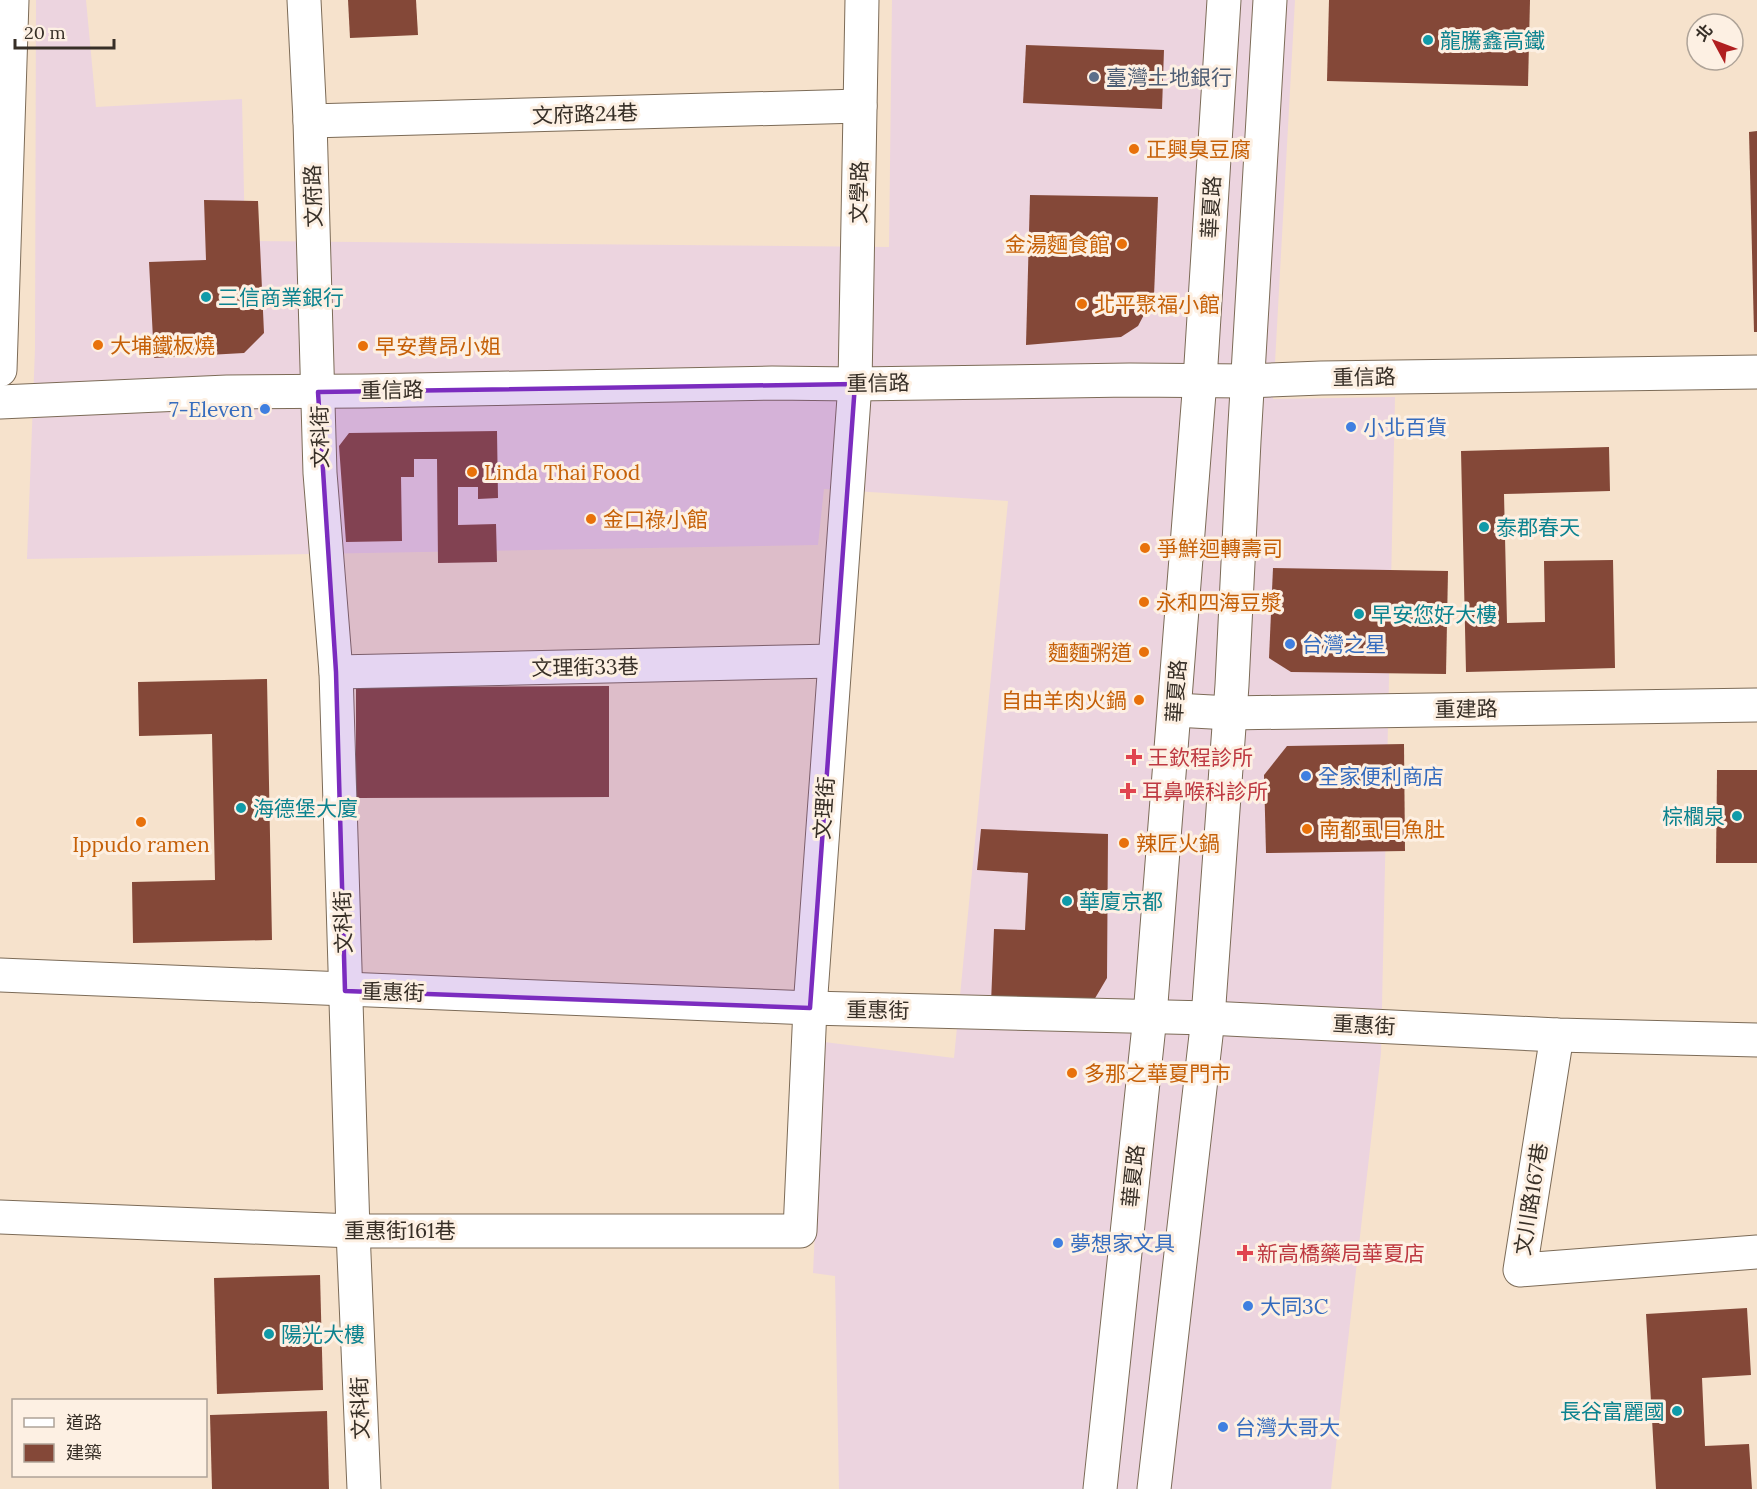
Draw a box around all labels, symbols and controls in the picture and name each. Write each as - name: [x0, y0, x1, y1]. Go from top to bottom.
- scale bar: [15, 12, 114, 50]
- north arrow: [1685, 12, 1745, 72]
- text: 北: [1691, 20, 1716, 45]
- text: 20 m: [24, 21, 66, 44]
- place label: 龍騰鑫高鐵: [1440, 27, 1545, 54]
- marker: 龍騰鑫高鐵: [1421, 33, 1435, 47]
- place label: 臺灣土地銀行: [1106, 64, 1232, 91]
- marker: 臺灣土地銀行: [1087, 70, 1101, 84]
- street label: 文府路24巷: [531, 99, 639, 129]
- place label: 正興臭豆腐: [1146, 136, 1251, 163]
- marker: 正興臭豆腐: [1127, 142, 1141, 156]
- street label: 文學路: [845, 160, 873, 224]
- street label: 文府路: [298, 164, 328, 228]
- street label: 華夏路: [1196, 175, 1226, 239]
- place label: 金湯麵食館: [1005, 231, 1110, 258]
- marker: 金湯麵食館: [1115, 237, 1129, 251]
- place label: 三信商業銀行: [218, 284, 344, 311]
- marker: 三信商業銀行: [199, 290, 213, 304]
- place label: 北平聚福小館: [1094, 291, 1220, 318]
- marker: 北平聚福小館: [1075, 297, 1089, 311]
- place label: 大埔鐵板燒: [110, 332, 215, 359]
- place label: 早安費昂小姐: [375, 333, 501, 360]
- marker: 大埔鐵板燒: [91, 338, 105, 352]
- marker: 早安費昂小姐: [356, 339, 370, 353]
- street label: 重信路: [1332, 363, 1396, 391]
- street label: 重信路: [846, 369, 910, 397]
- street label: 重信路: [360, 376, 424, 404]
- place label: 7-Eleven: [169, 396, 253, 423]
- marker: 7-Eleven: [258, 402, 272, 416]
- street label: 文科街: [306, 405, 334, 469]
- place label: 小北百貨: [1363, 414, 1447, 441]
- marker: 小北百貨: [1344, 420, 1358, 434]
- place label: Linda Thai Food: [484, 459, 640, 486]
- marker: Linda Thai Food: [465, 465, 479, 479]
- place label: 金口祿小館: [603, 506, 708, 533]
- marker: 金口祿小館: [584, 512, 598, 526]
- place label: 泰郡春天: [1496, 514, 1580, 541]
- marker: 泰郡春天: [1477, 520, 1491, 534]
- place label: 爭鮮迴轉壽司: [1157, 535, 1283, 562]
- marker: 爭鮮迴轉壽司: [1138, 541, 1152, 555]
- place label: 永和四海豆漿: [1156, 589, 1282, 616]
- marker: 永和四海豆漿: [1137, 595, 1151, 609]
- place label: 早安您好大樓: [1371, 601, 1497, 628]
- marker: 早安您好大樓: [1352, 607, 1366, 621]
- place label: 台灣之星: [1302, 631, 1386, 658]
- marker: 台灣之星: [1283, 637, 1297, 651]
- place label: 麵麵粥道: [1048, 639, 1132, 666]
- marker: 麵麵粥道: [1137, 645, 1151, 659]
- street label: 文理街33巷: [531, 653, 639, 681]
- street label: 華夏路: [1160, 659, 1192, 723]
- place label: 自由羊肉火鍋: [1001, 687, 1127, 714]
- marker: 自由羊肉火鍋: [1132, 693, 1146, 707]
- street label: 重建路: [1434, 695, 1498, 723]
- place label: 王欽程診所: [1148, 744, 1253, 771]
- marker: 王欽程診所: [1125, 748, 1143, 766]
- place label: 全家便利商店: [1318, 763, 1444, 790]
- marker: 全家便利商店: [1299, 769, 1313, 783]
- street label: 文理街: [808, 776, 840, 840]
- place label: 耳鼻喉科診所: [1142, 778, 1268, 805]
- marker: 耳鼻喉科診所: [1119, 782, 1137, 800]
- place label: 海德堡大廈: [253, 795, 358, 822]
- marker: 海德堡大廈: [234, 801, 248, 815]
- place label: 棕櫚泉: [1662, 803, 1725, 830]
- marker: 棕櫚泉: [1730, 809, 1744, 823]
- marker: Ippudo ramen: [134, 815, 148, 829]
- place label: 南都虱目魚肚: [1319, 816, 1445, 843]
- marker: 南都虱目魚肚: [1300, 822, 1314, 836]
- place label: 辣匠火鍋: [1136, 830, 1220, 857]
- place label: Ippudo ramen: [72, 831, 210, 858]
- marker: 辣匠火鍋: [1117, 836, 1131, 850]
- place label: 華廈京都: [1079, 888, 1163, 915]
- street label: 文科街: [328, 890, 358, 954]
- marker: 華廈京都: [1060, 894, 1074, 908]
- street label: 重惠街: [361, 977, 425, 1007]
- street label: 重惠街: [846, 996, 910, 1024]
- street label: 重惠街: [1332, 1010, 1396, 1040]
- place label: 多那之華夏門市: [1084, 1060, 1231, 1087]
- marker: 多那之華夏門市: [1065, 1066, 1079, 1080]
- street label: 文川路167巷: [1509, 1141, 1553, 1257]
- street label: 華夏路: [1116, 1143, 1150, 1209]
- street label: 重惠街161巷: [344, 1217, 456, 1244]
- place label: 夢想家文具: [1070, 1230, 1175, 1257]
- marker: 夢想家文具: [1051, 1236, 1065, 1250]
- place label: 新高橋藥局華夏店: [1257, 1240, 1425, 1267]
- marker: 新高橋藥局華夏店: [1238, 1246, 1252, 1260]
- place label: 大同3C: [1260, 1293, 1329, 1320]
- marker: 大同3C: [1241, 1299, 1255, 1313]
- place label: 陽光大樓: [281, 1321, 365, 1348]
- marker: 陽光大樓: [262, 1327, 276, 1341]
- street label: 文科街: [345, 1376, 375, 1440]
- place label: 長谷富麗國: [1560, 1398, 1665, 1425]
- legend: [12, 1399, 207, 1477]
- marker: 長谷富麗國: [1670, 1404, 1684, 1418]
- text: 道路: [66, 1411, 102, 1434]
- place label: 台灣大哥大: [1235, 1414, 1340, 1441]
- marker: 台灣大哥大: [1216, 1420, 1230, 1434]
- text: 建築: [66, 1441, 102, 1464]

